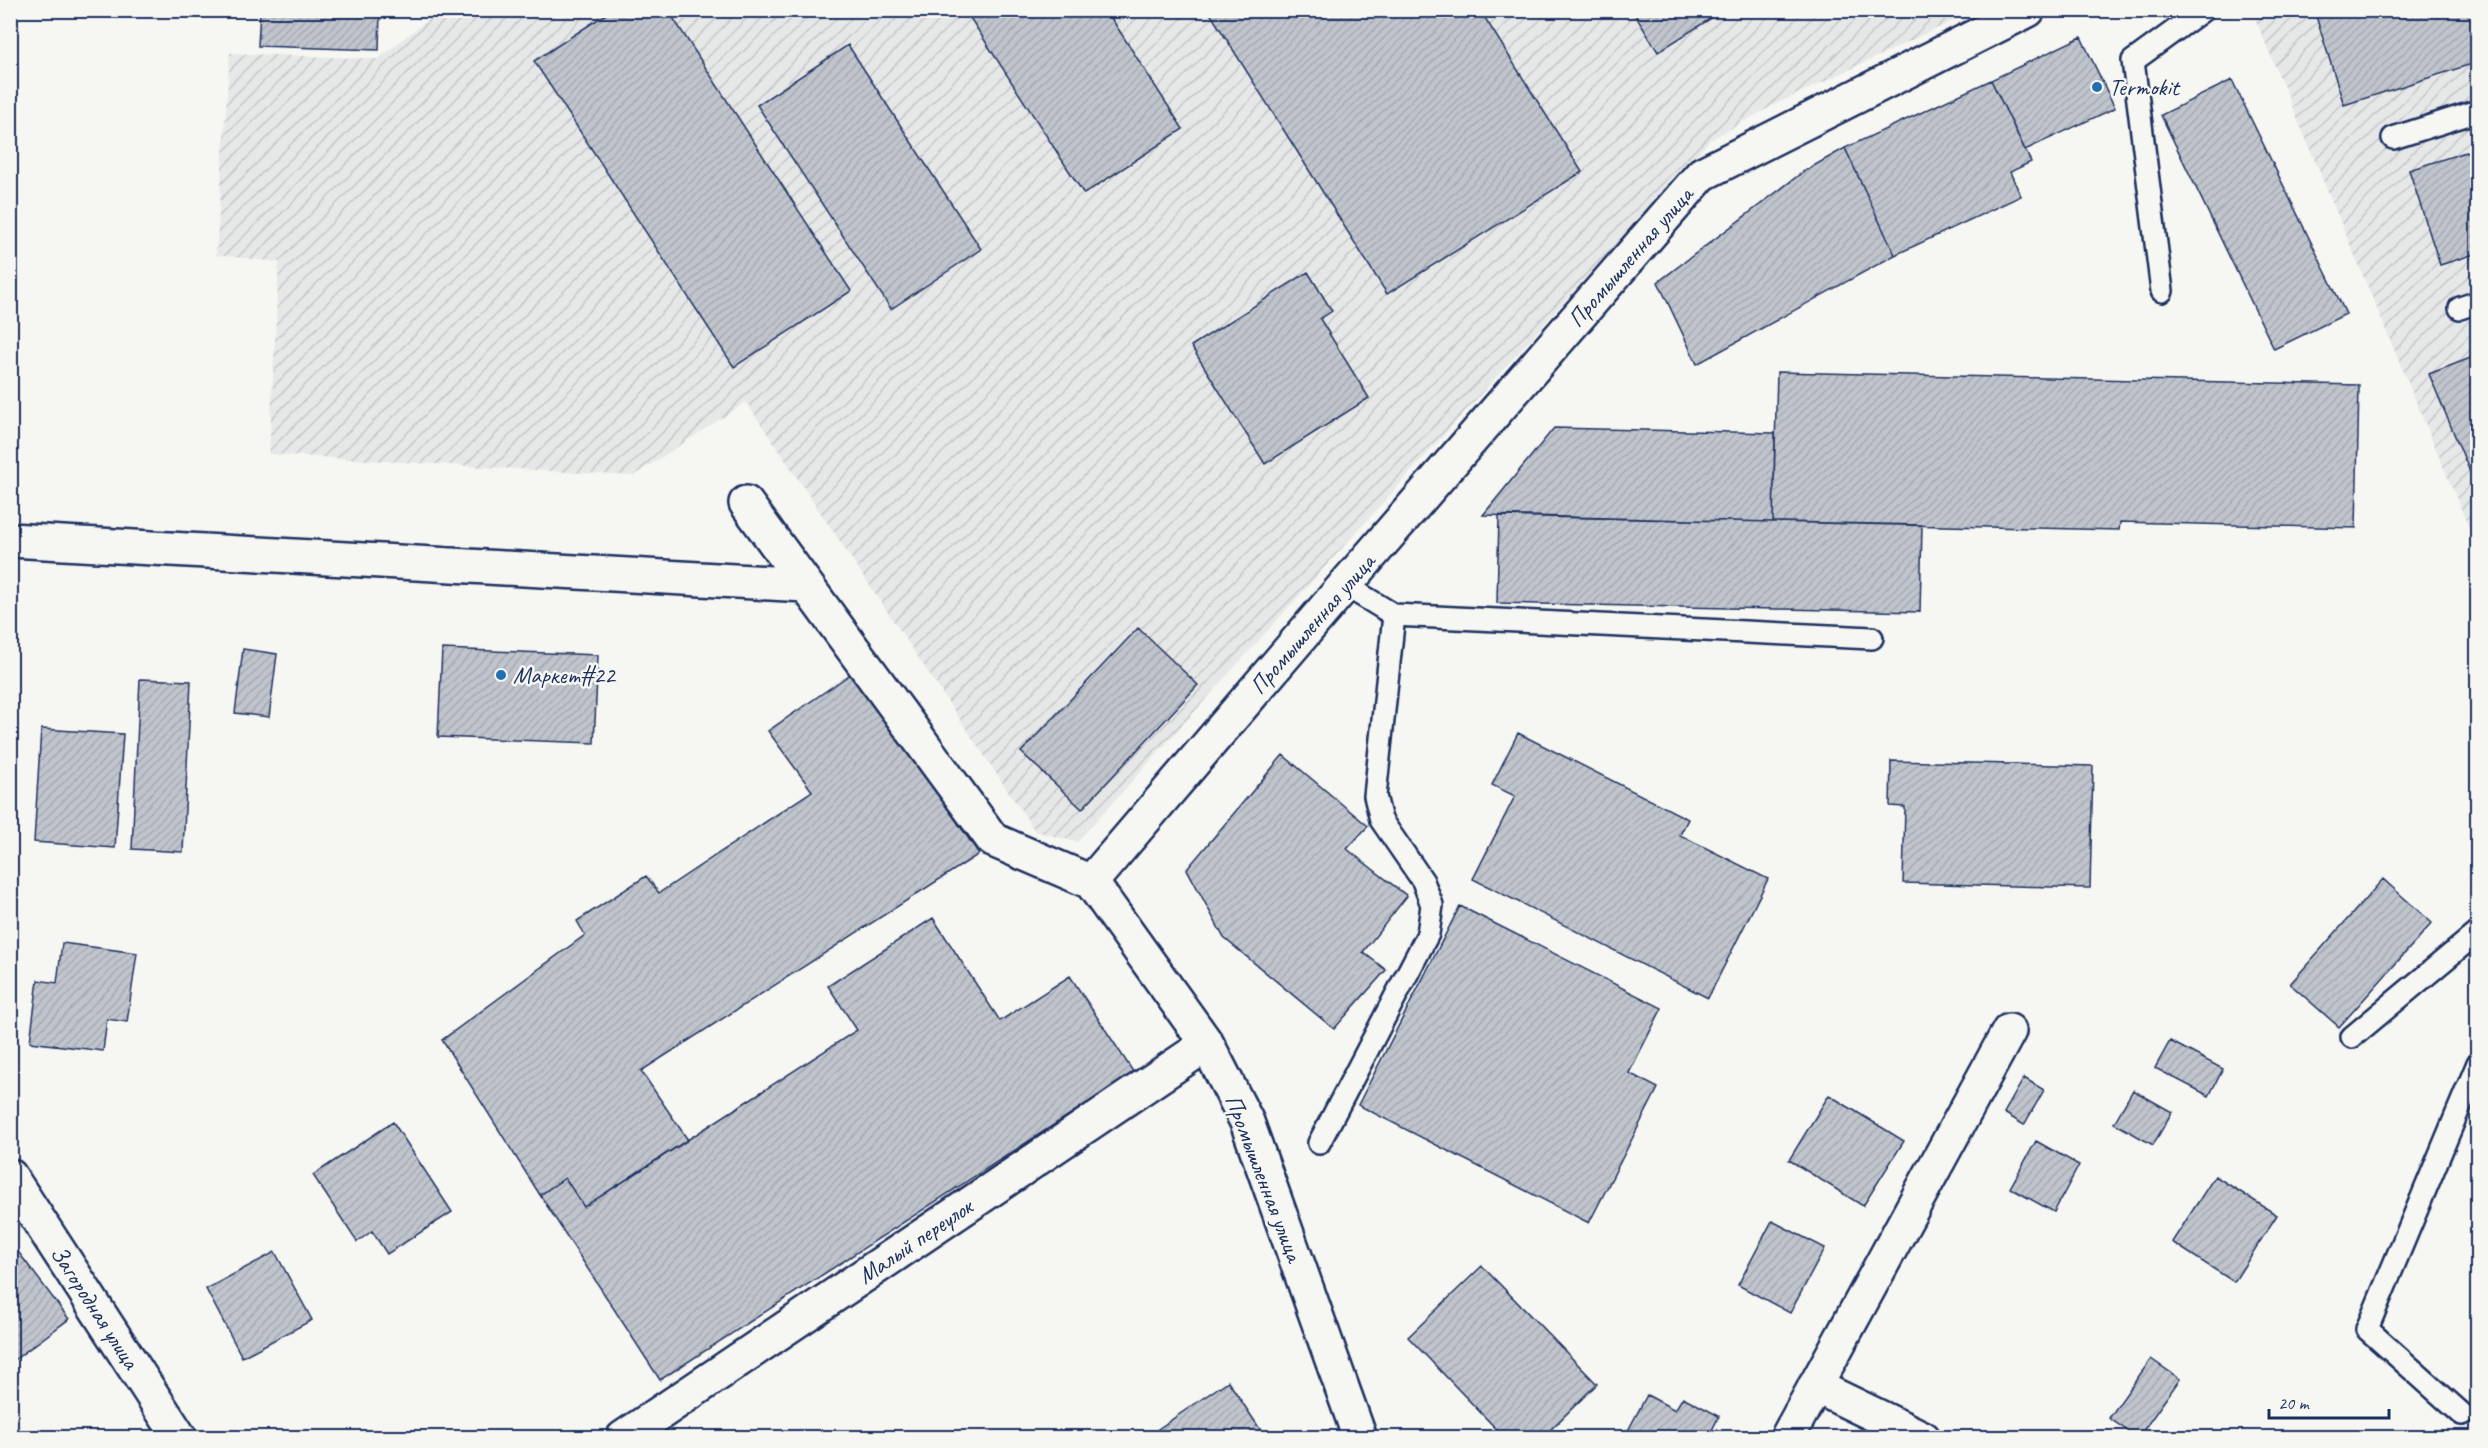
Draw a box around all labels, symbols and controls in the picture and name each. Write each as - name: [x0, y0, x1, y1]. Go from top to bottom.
- place label: Termokit: [2109, 72, 2181, 102]
- marker: Termokit: [2090, 80, 2104, 94]
- street label: Промышленная улица: [1561, 179, 1701, 333]
- street label: Промышленная улица: [1243, 546, 1383, 700]
- place label: Маркет#22: [513, 660, 617, 690]
- marker: Маркет#22: [494, 668, 508, 682]
- street label: Промышленная улица: [1218, 1090, 1310, 1268]
- street label: Малый переулок: [852, 1190, 980, 1290]
- street label: Загородная улица: [44, 1240, 147, 1376]
- scale bar: [2269, 1382, 2389, 1420]
- text: 20 m: [2278, 1392, 2311, 1414]

